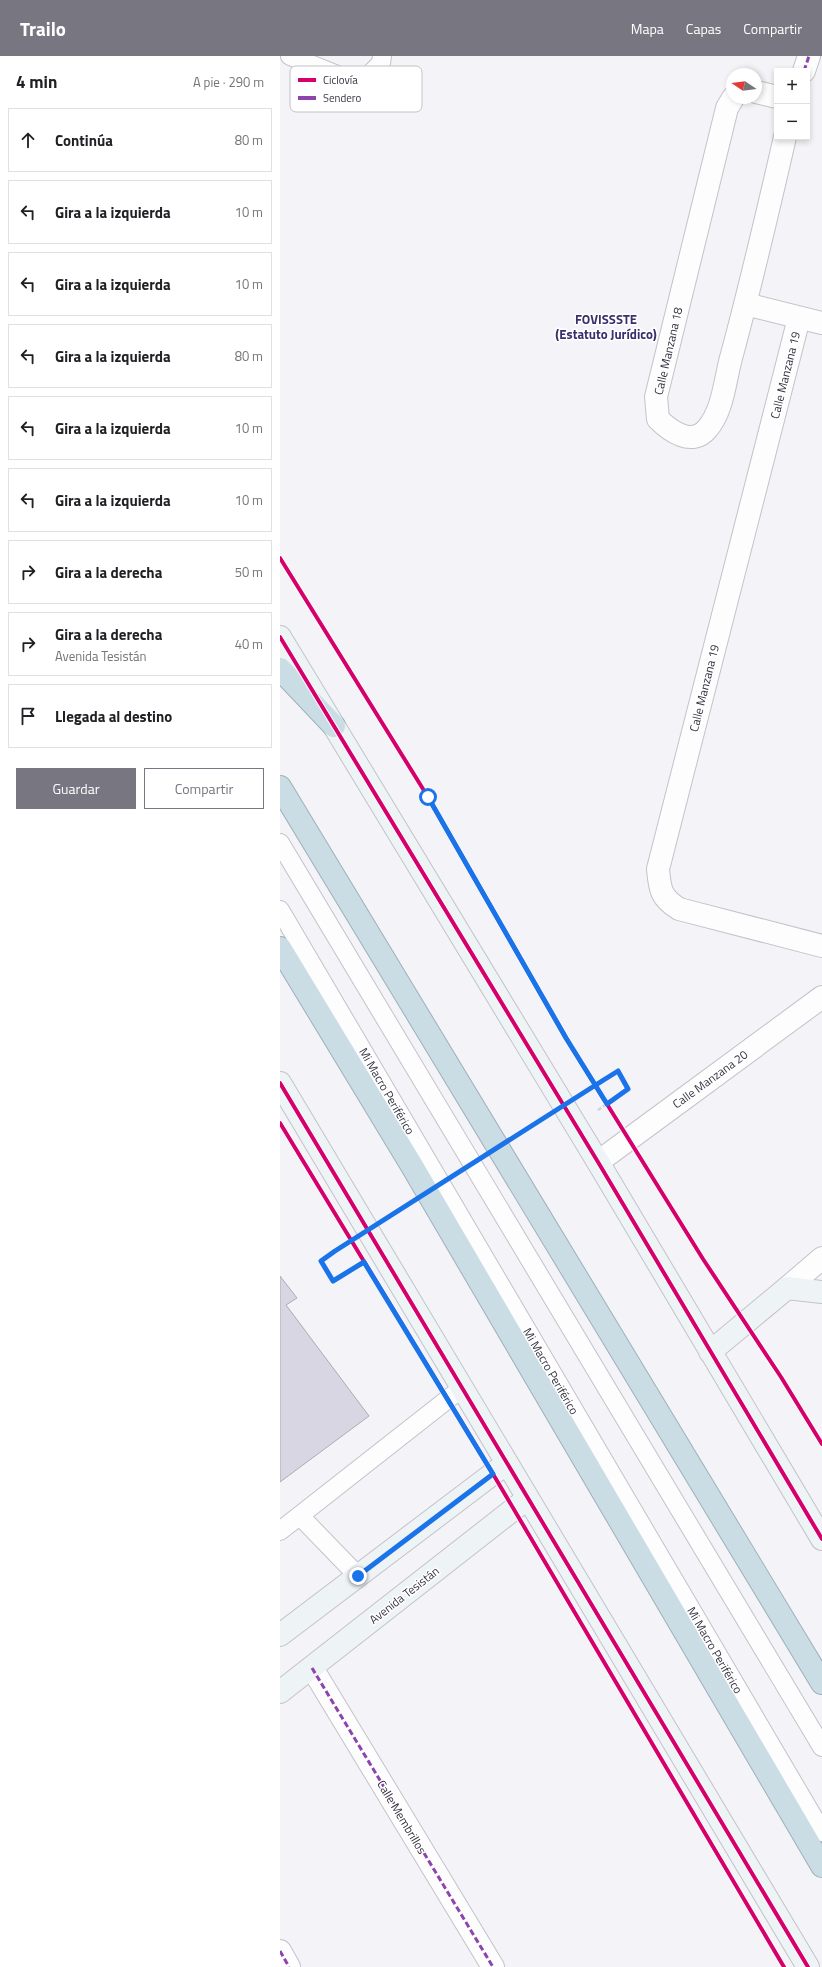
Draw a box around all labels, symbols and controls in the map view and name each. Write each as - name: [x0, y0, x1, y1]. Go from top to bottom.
- text: Trailo: [20, 14, 66, 43]
- text: Mapa: [631, 18, 664, 39]
- text: Capas: [686, 18, 721, 39]
- text: Compartir: [743, 18, 802, 39]
- legend: [290, 66, 422, 112]
- north arrow: [726, 68, 762, 104]
- map controls: [774, 68, 810, 140]
- button: +: [774, 68, 810, 104]
- text: 4 min: [16, 69, 57, 95]
- text: A pie · 290 m: [193, 72, 264, 92]
- text: Ciclovía: [323, 72, 358, 88]
- text: Sendero: [323, 90, 361, 106]
- button: −: [774, 104, 810, 140]
- icon: ahead: [17, 129, 39, 151]
- text: Continúa: [55, 129, 113, 152]
- text: 80 m: [235, 130, 263, 150]
- icon: left: [17, 201, 39, 223]
- text: Gira a la izquierda: [55, 201, 171, 224]
- text: 10 m: [235, 202, 263, 222]
- icon: left: [17, 273, 39, 295]
- text: Gira a la izquierda: [55, 273, 171, 296]
- text: 10 m: [235, 274, 263, 294]
- street label: Calle Manzana 18: [649, 305, 687, 397]
- district label: FOVISSSTE (Estatuto Jurídico): [555, 309, 657, 344]
- street label: Calle Manzana 19: [765, 329, 805, 421]
- icon: left: [17, 345, 39, 367]
- text: Gira a la izquierda: [55, 345, 171, 368]
- text: 80 m: [235, 346, 263, 366]
- icon: left: [17, 417, 39, 439]
- text: Gira a la izquierda: [55, 417, 171, 440]
- text: 10 m: [235, 418, 263, 438]
- icon: left: [17, 489, 39, 511]
- text: Gira a la izquierda: [55, 489, 171, 512]
- text: 10 m: [235, 490, 263, 510]
- icon: right: [17, 561, 39, 583]
- text: Gira a la derecha: [55, 561, 162, 584]
- text: 50 m: [235, 562, 263, 582]
- text: Gira a la derecha: [55, 623, 162, 646]
- icon: right: [17, 633, 39, 655]
- text: 40 m: [235, 634, 263, 654]
- street label: Calle Manzana 19: [684, 642, 724, 734]
- text: Avenida Tesistán: [55, 646, 147, 666]
- icon: arrive: [17, 705, 39, 727]
- text: Llegada al destino: [55, 705, 172, 728]
- button: Guardar: [16, 768, 136, 809]
- button: Compartir: [144, 768, 264, 809]
- route start: [419, 788, 437, 806]
- street label: Mi Macro Periférico: [354, 1044, 420, 1138]
- street label: Calle Manzana 20: [668, 1045, 752, 1113]
- street label: Mi Macro Periférico: [518, 1324, 584, 1418]
- street label: Avenida Tesistán: [365, 1562, 443, 1628]
- route end: [349, 1567, 367, 1585]
- street label: Mi Macro Periférico: [682, 1603, 748, 1697]
- street label: Calle Membrillos: [372, 1776, 432, 1858]

